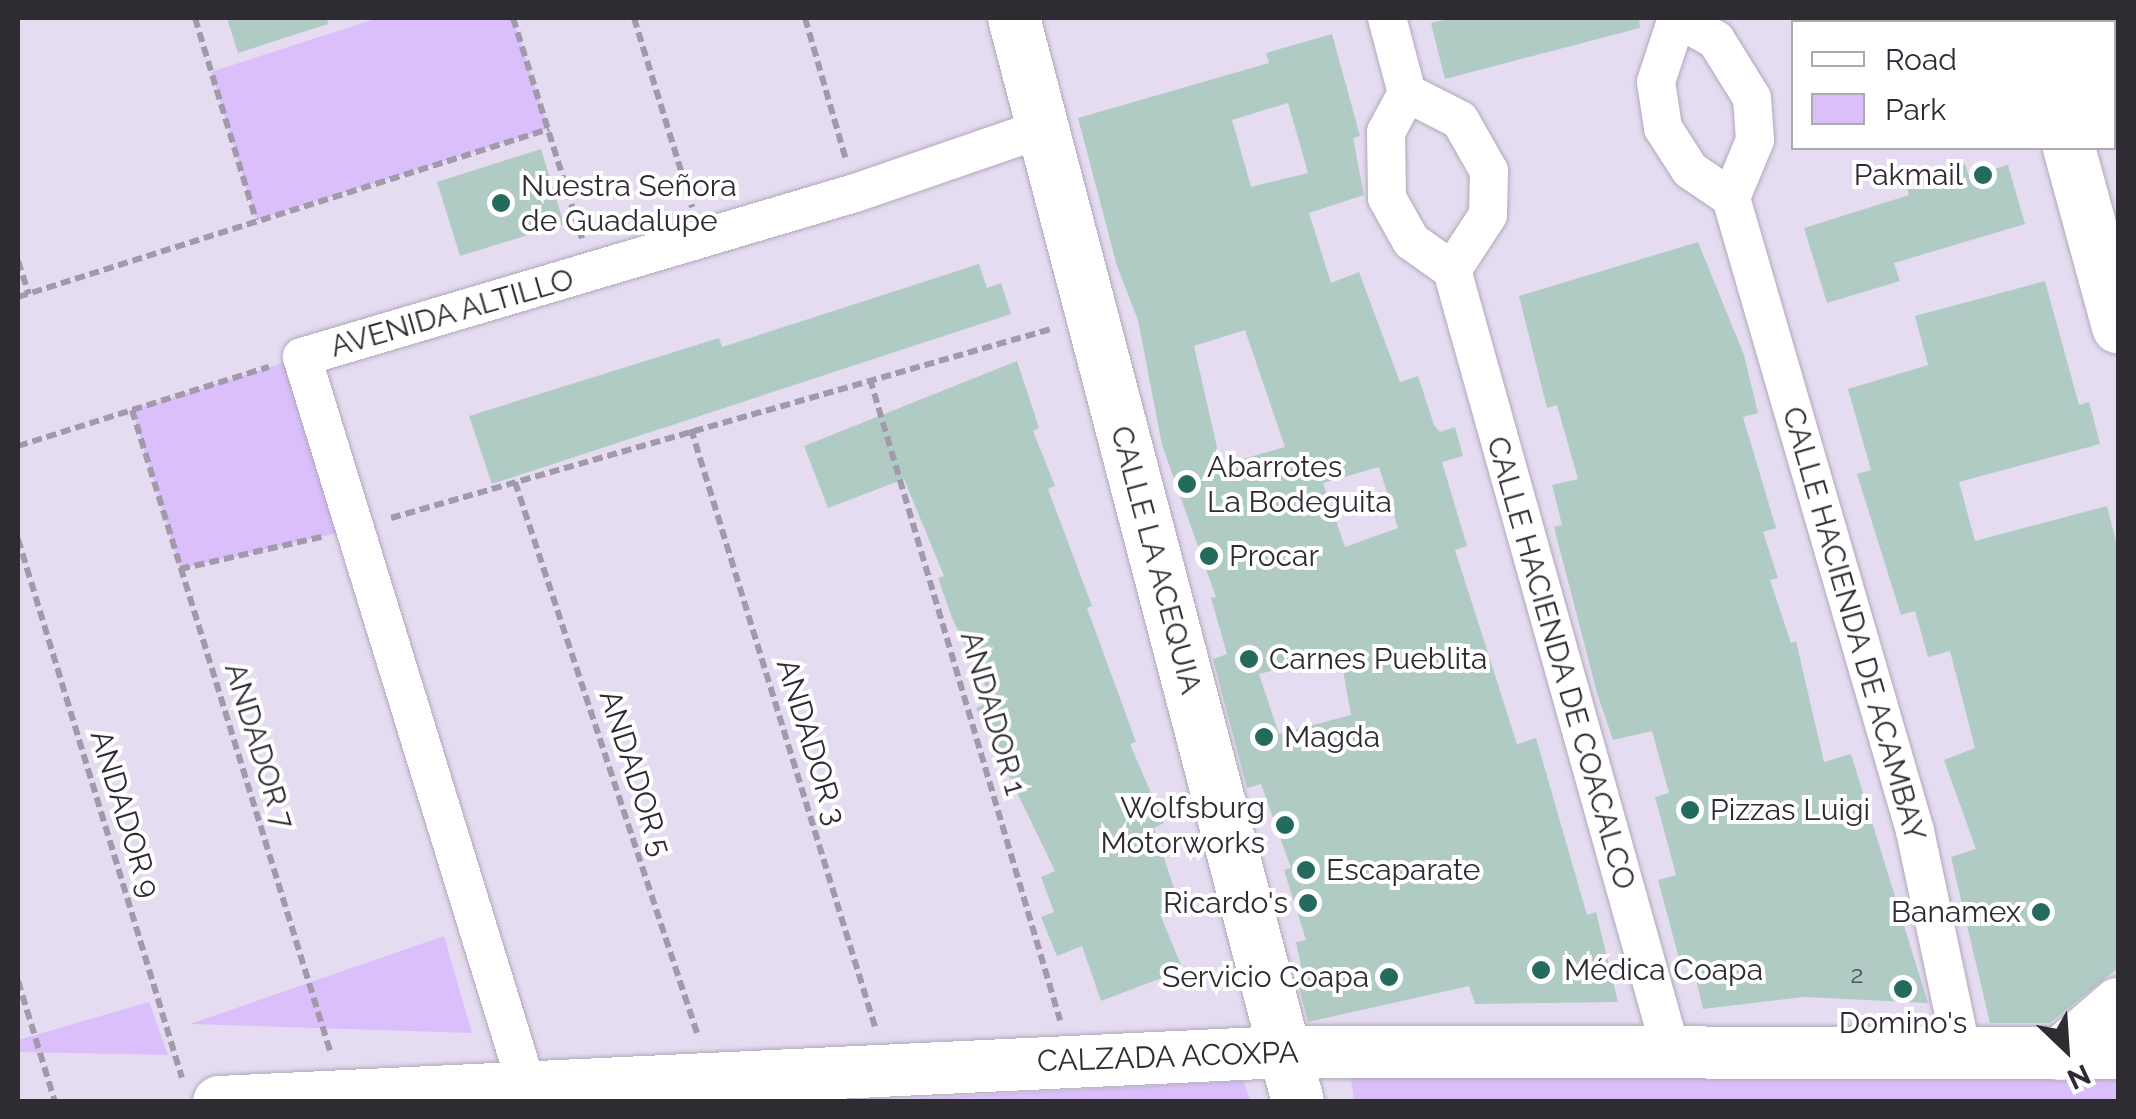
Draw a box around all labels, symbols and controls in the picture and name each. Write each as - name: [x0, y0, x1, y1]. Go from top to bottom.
- legend: [1791, 20, 2116, 150]
- text: Road: [1885, 42, 1957, 77]
- text: Park: [1885, 92, 1946, 127]
- place label: Pakmail: [1854, 157, 1963, 193]
- marker: Pakmail: [1972, 164, 1994, 186]
- place label: Nuestra Señora de Guadalupe: [521, 168, 737, 238]
- marker: Nuestra Señora de Guadalupe: [490, 192, 512, 214]
- street label: AVENIDA ALTILLO: [325, 261, 579, 365]
- street label: CALLE HACIENDA DE ACAMBAY: [1774, 402, 1934, 846]
- street label: CALLE LA ACEQUIA: [1103, 421, 1209, 699]
- street label: CALLE HACIENDA DE COACALCO: [1479, 432, 1643, 894]
- place label: Abarrotes La Bodeguita: [1207, 449, 1392, 520]
- marker: Abarrotes La Bodeguita: [1176, 473, 1198, 495]
- place label: Procar: [1229, 538, 1319, 574]
- marker: Procar: [1198, 545, 1220, 567]
- street label: ANDADOR 1: [952, 627, 1034, 799]
- place label: Carnes Pueblita: [1269, 641, 1487, 677]
- marker: Carnes Pueblita: [1238, 648, 1260, 670]
- street label: ANDADOR 3: [769, 655, 853, 829]
- street label: ANDADOR 7: [217, 659, 301, 833]
- street label: ANDADOR 5: [591, 686, 679, 860]
- place label: Magda: [1284, 719, 1380, 755]
- street label: ANDADOR 9: [82, 726, 168, 902]
- marker: Magda: [1253, 726, 1275, 748]
- place label: Wolfsburg Motorworks: [1101, 790, 1265, 860]
- place label: Pizzas Luigi: [1710, 792, 1870, 828]
- marker: Pizzas Luigi: [1679, 799, 1701, 821]
- marker: Wolfsburg Motorworks: [1274, 814, 1296, 836]
- place label: Escaparate: [1326, 852, 1480, 888]
- marker: Escaparate: [1295, 859, 1317, 881]
- place label: Ricardo's: [1163, 885, 1288, 921]
- marker: Ricardo's: [1297, 892, 1319, 914]
- place label: Banamex: [1891, 894, 2021, 930]
- marker: Banamex: [2030, 901, 2052, 923]
- place label: Médica Coapa: [1564, 952, 1763, 988]
- marker: Médica Coapa: [1528, 957, 1554, 983]
- place label: Servicio Coapa: [1162, 959, 1369, 995]
- house number: 2: [1850, 959, 1864, 989]
- marker: Servicio Coapa: [1378, 966, 1400, 988]
- marker: Domino's: [1892, 978, 1914, 1000]
- north arrow: [2016, 999, 2116, 1099]
- place label: Domino's: [1839, 1005, 1967, 1041]
- street label: CALZADA ACOXPA: [1036, 1034, 1300, 1080]
- text: N: [2062, 1057, 2096, 1096]

